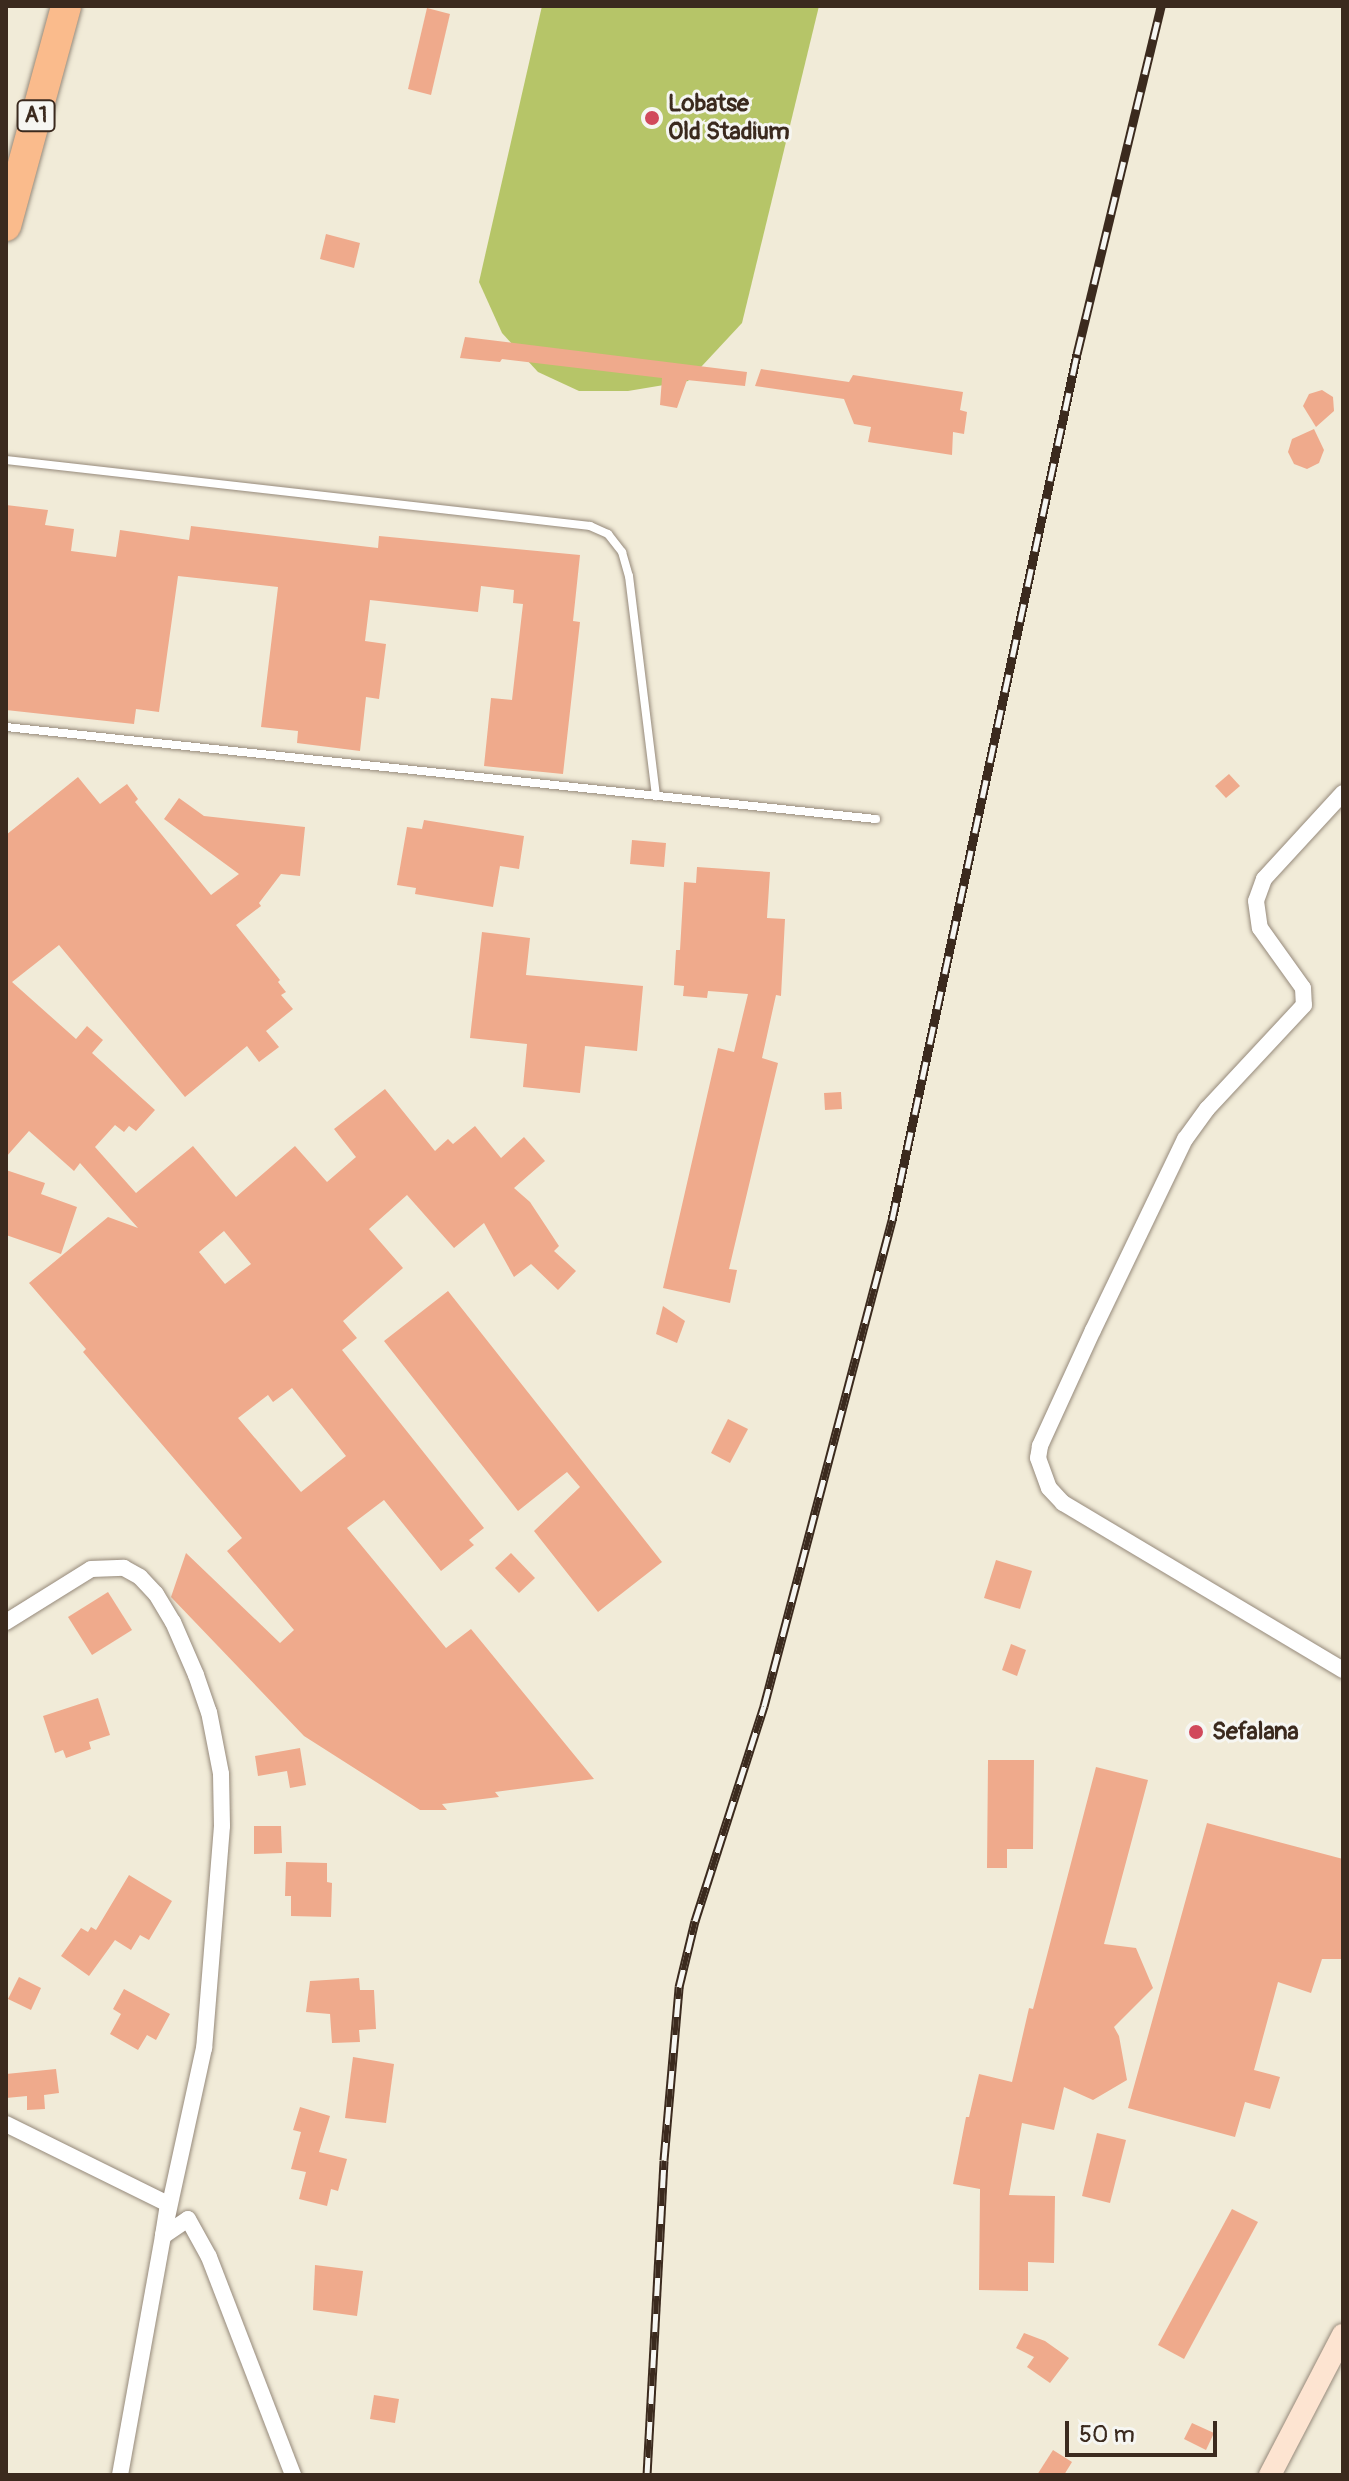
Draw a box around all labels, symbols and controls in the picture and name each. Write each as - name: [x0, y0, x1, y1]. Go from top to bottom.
- place label: Lobatse Old Stadium: [668, 90, 789, 146]
- road number: A1: [16, 98, 56, 134]
- marker: Lobatse Old Stadium: [643, 109, 661, 127]
- place label: Sefalana: [1212, 1718, 1299, 1746]
- marker: Sefalana: [1187, 1723, 1205, 1741]
- scale bar: [1069, 2405, 1221, 2455]
- text: 50 m: [1079, 2420, 1135, 2449]

